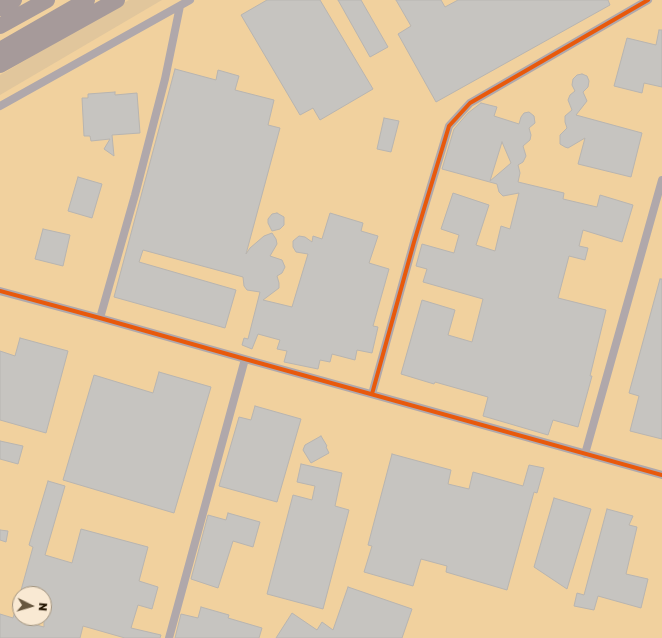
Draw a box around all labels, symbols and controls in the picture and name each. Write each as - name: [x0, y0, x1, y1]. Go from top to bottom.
- north arrow: [12, 586, 52, 626]
- text: N: [37, 602, 50, 612]

